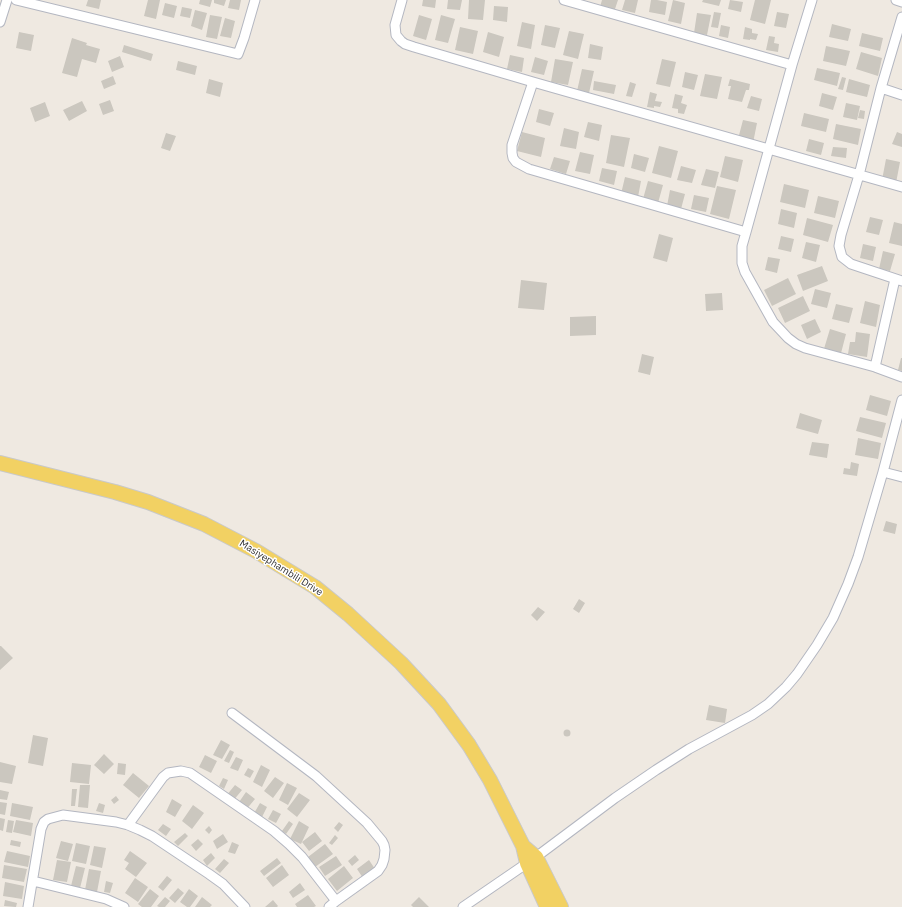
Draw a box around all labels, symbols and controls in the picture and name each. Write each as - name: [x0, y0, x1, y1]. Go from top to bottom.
- street label: Masiyephambili Drive: [237, 538, 325, 598]

